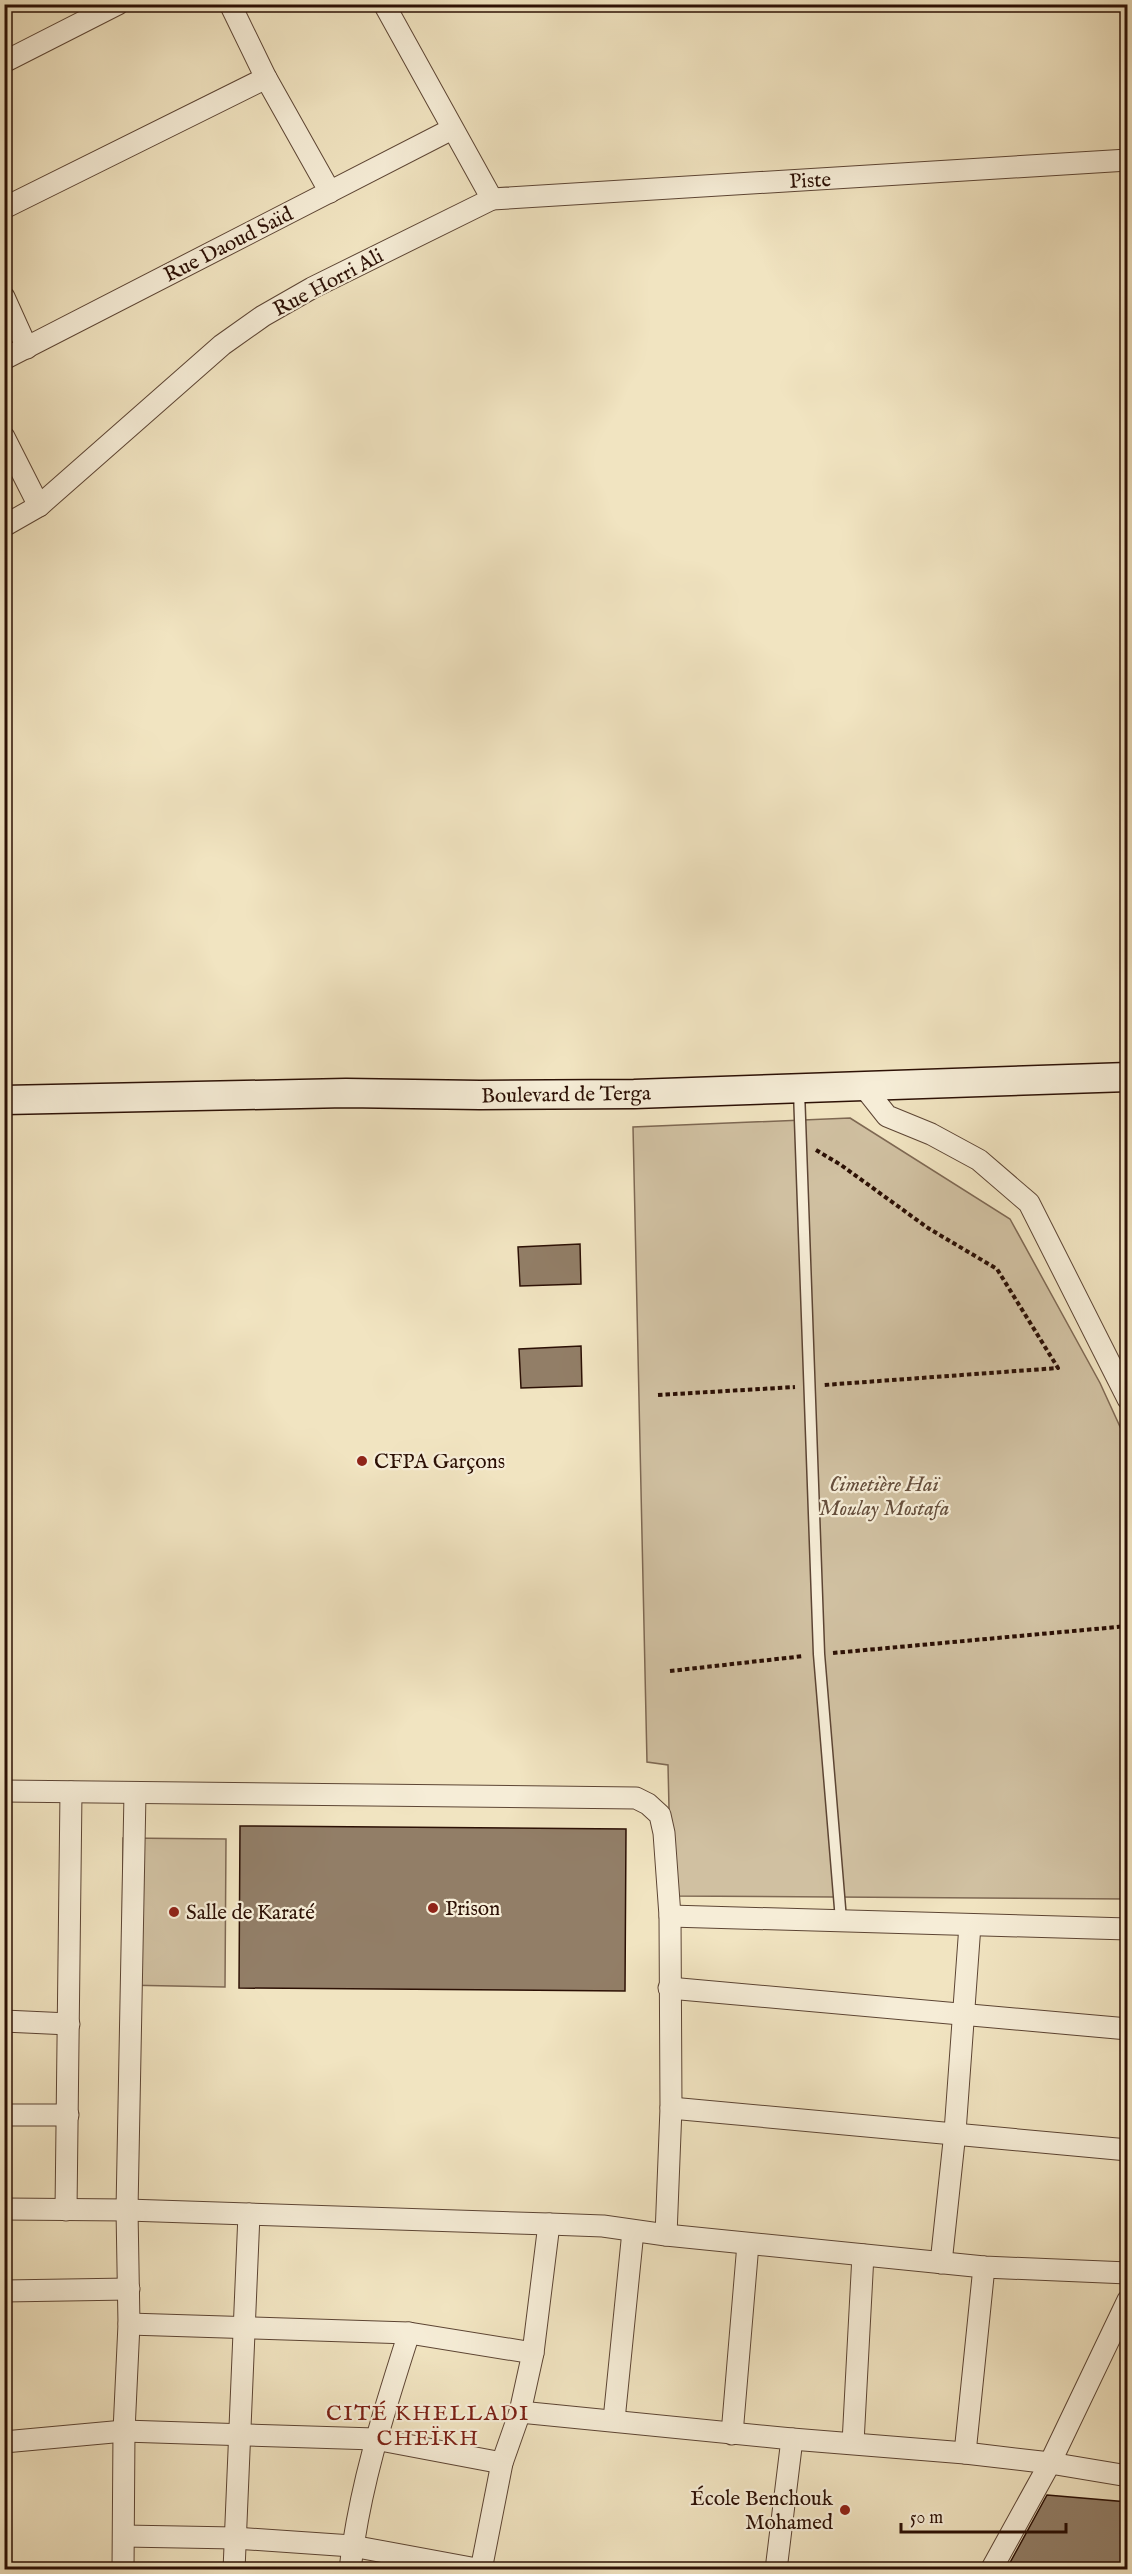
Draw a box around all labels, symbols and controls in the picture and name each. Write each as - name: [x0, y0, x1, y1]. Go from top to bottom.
- street label: Piste: [788, 167, 832, 196]
- street label: Rue Daoud Saïd: [160, 201, 299, 289]
- street label: Rue Horri Ali: [269, 243, 389, 324]
- street label: Boulevard de Terga: [481, 1081, 652, 1110]
- place label: CFPA Garçons: [374, 1449, 505, 1476]
- marker: CFPA Garçons: [355, 1454, 369, 1468]
- park label: Cimetière Haï Moulay Mostafa: [819, 1472, 949, 1523]
- place label: Prison: [445, 1896, 500, 1923]
- place label: Salle de Karaté: [186, 1900, 315, 1927]
- marker: Prison: [426, 1901, 440, 1915]
- marker: Salle de Karaté: [167, 1905, 181, 1919]
- district label: CITÉ KHELLADI CHEÏKH: [326, 2400, 530, 2453]
- place label: École Benchouk Mohamed: [690, 2485, 834, 2537]
- scale bar: [901, 2496, 1066, 2534]
- marker: École Benchouk Mohamed: [838, 2503, 852, 2517]
- text: 50 m: [910, 2507, 943, 2530]

